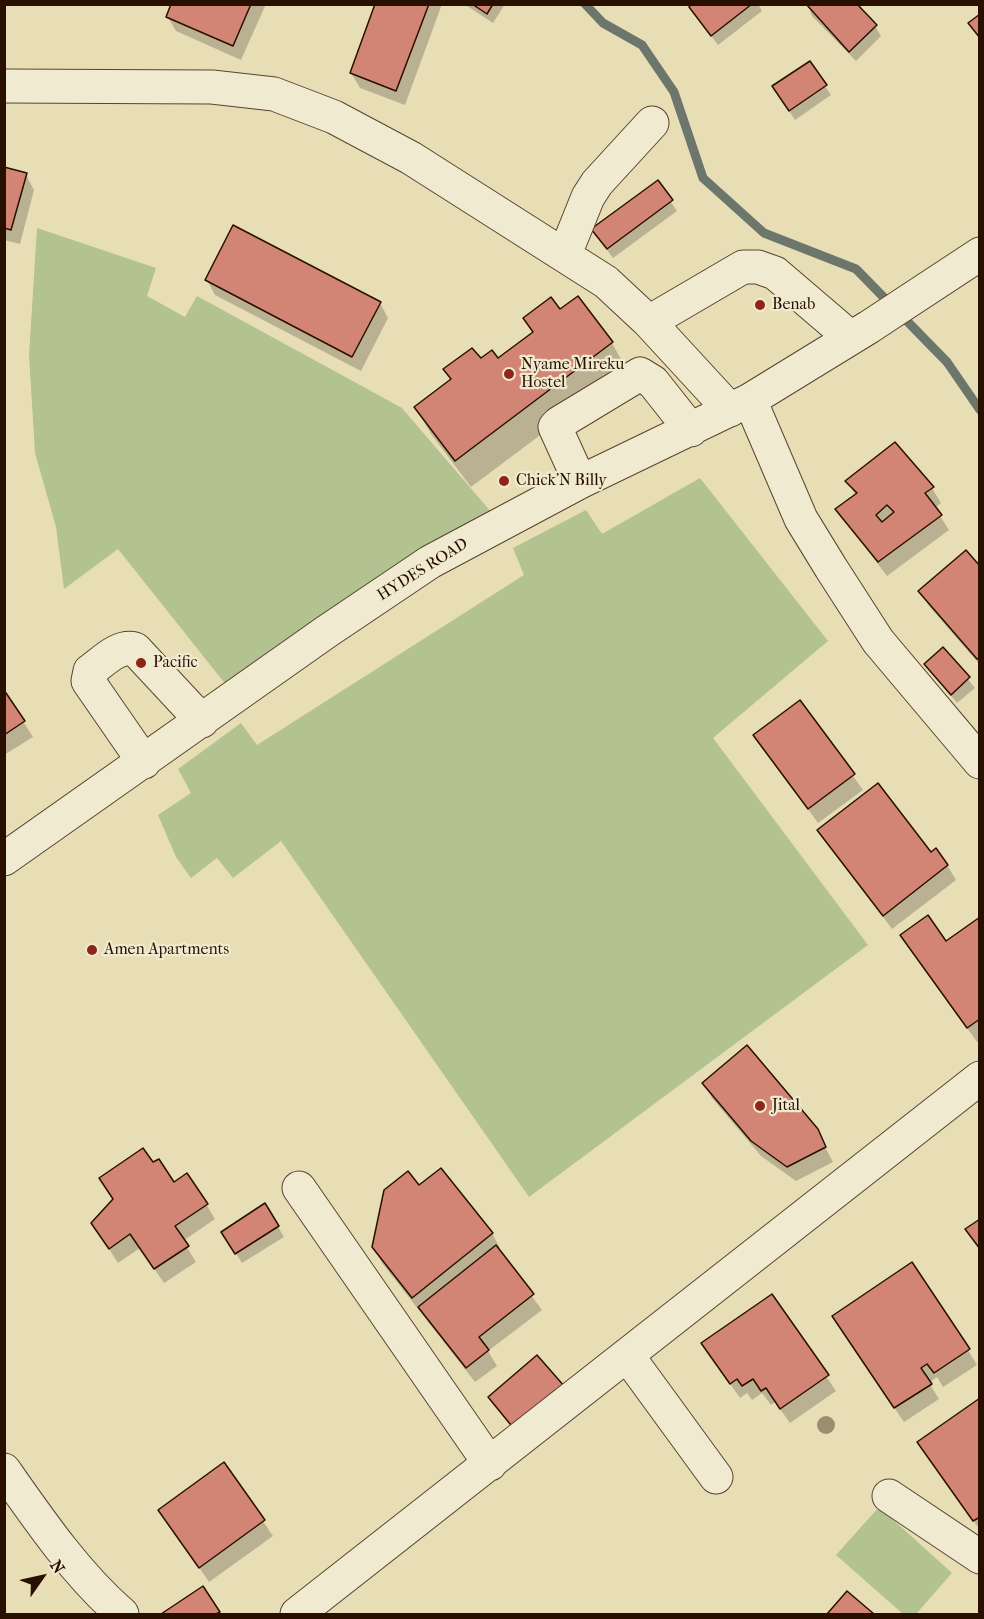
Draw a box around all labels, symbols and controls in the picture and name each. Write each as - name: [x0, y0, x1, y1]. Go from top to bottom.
- place label: Benab: [772, 295, 815, 315]
- marker: Benab: [753, 298, 767, 312]
- place label: Nyame Mireku Hostel: [521, 355, 624, 393]
- marker: Nyame Mireku Hostel: [502, 367, 516, 381]
- place label: Chick'N Billy: [516, 471, 607, 491]
- marker: Chick'N Billy: [497, 474, 511, 488]
- street label: HYDES ROAD: [374, 534, 472, 606]
- place label: Pacific: [153, 653, 198, 673]
- marker: Pacific: [134, 656, 148, 670]
- place label: Amen Apartments: [104, 940, 229, 960]
- marker: Amen Apartments: [85, 943, 99, 957]
- place label: Jital: [772, 1096, 800, 1116]
- marker: Jital: [753, 1099, 767, 1113]
- north arrow: [12, 1547, 72, 1607]
- text: N: [46, 1556, 69, 1577]

